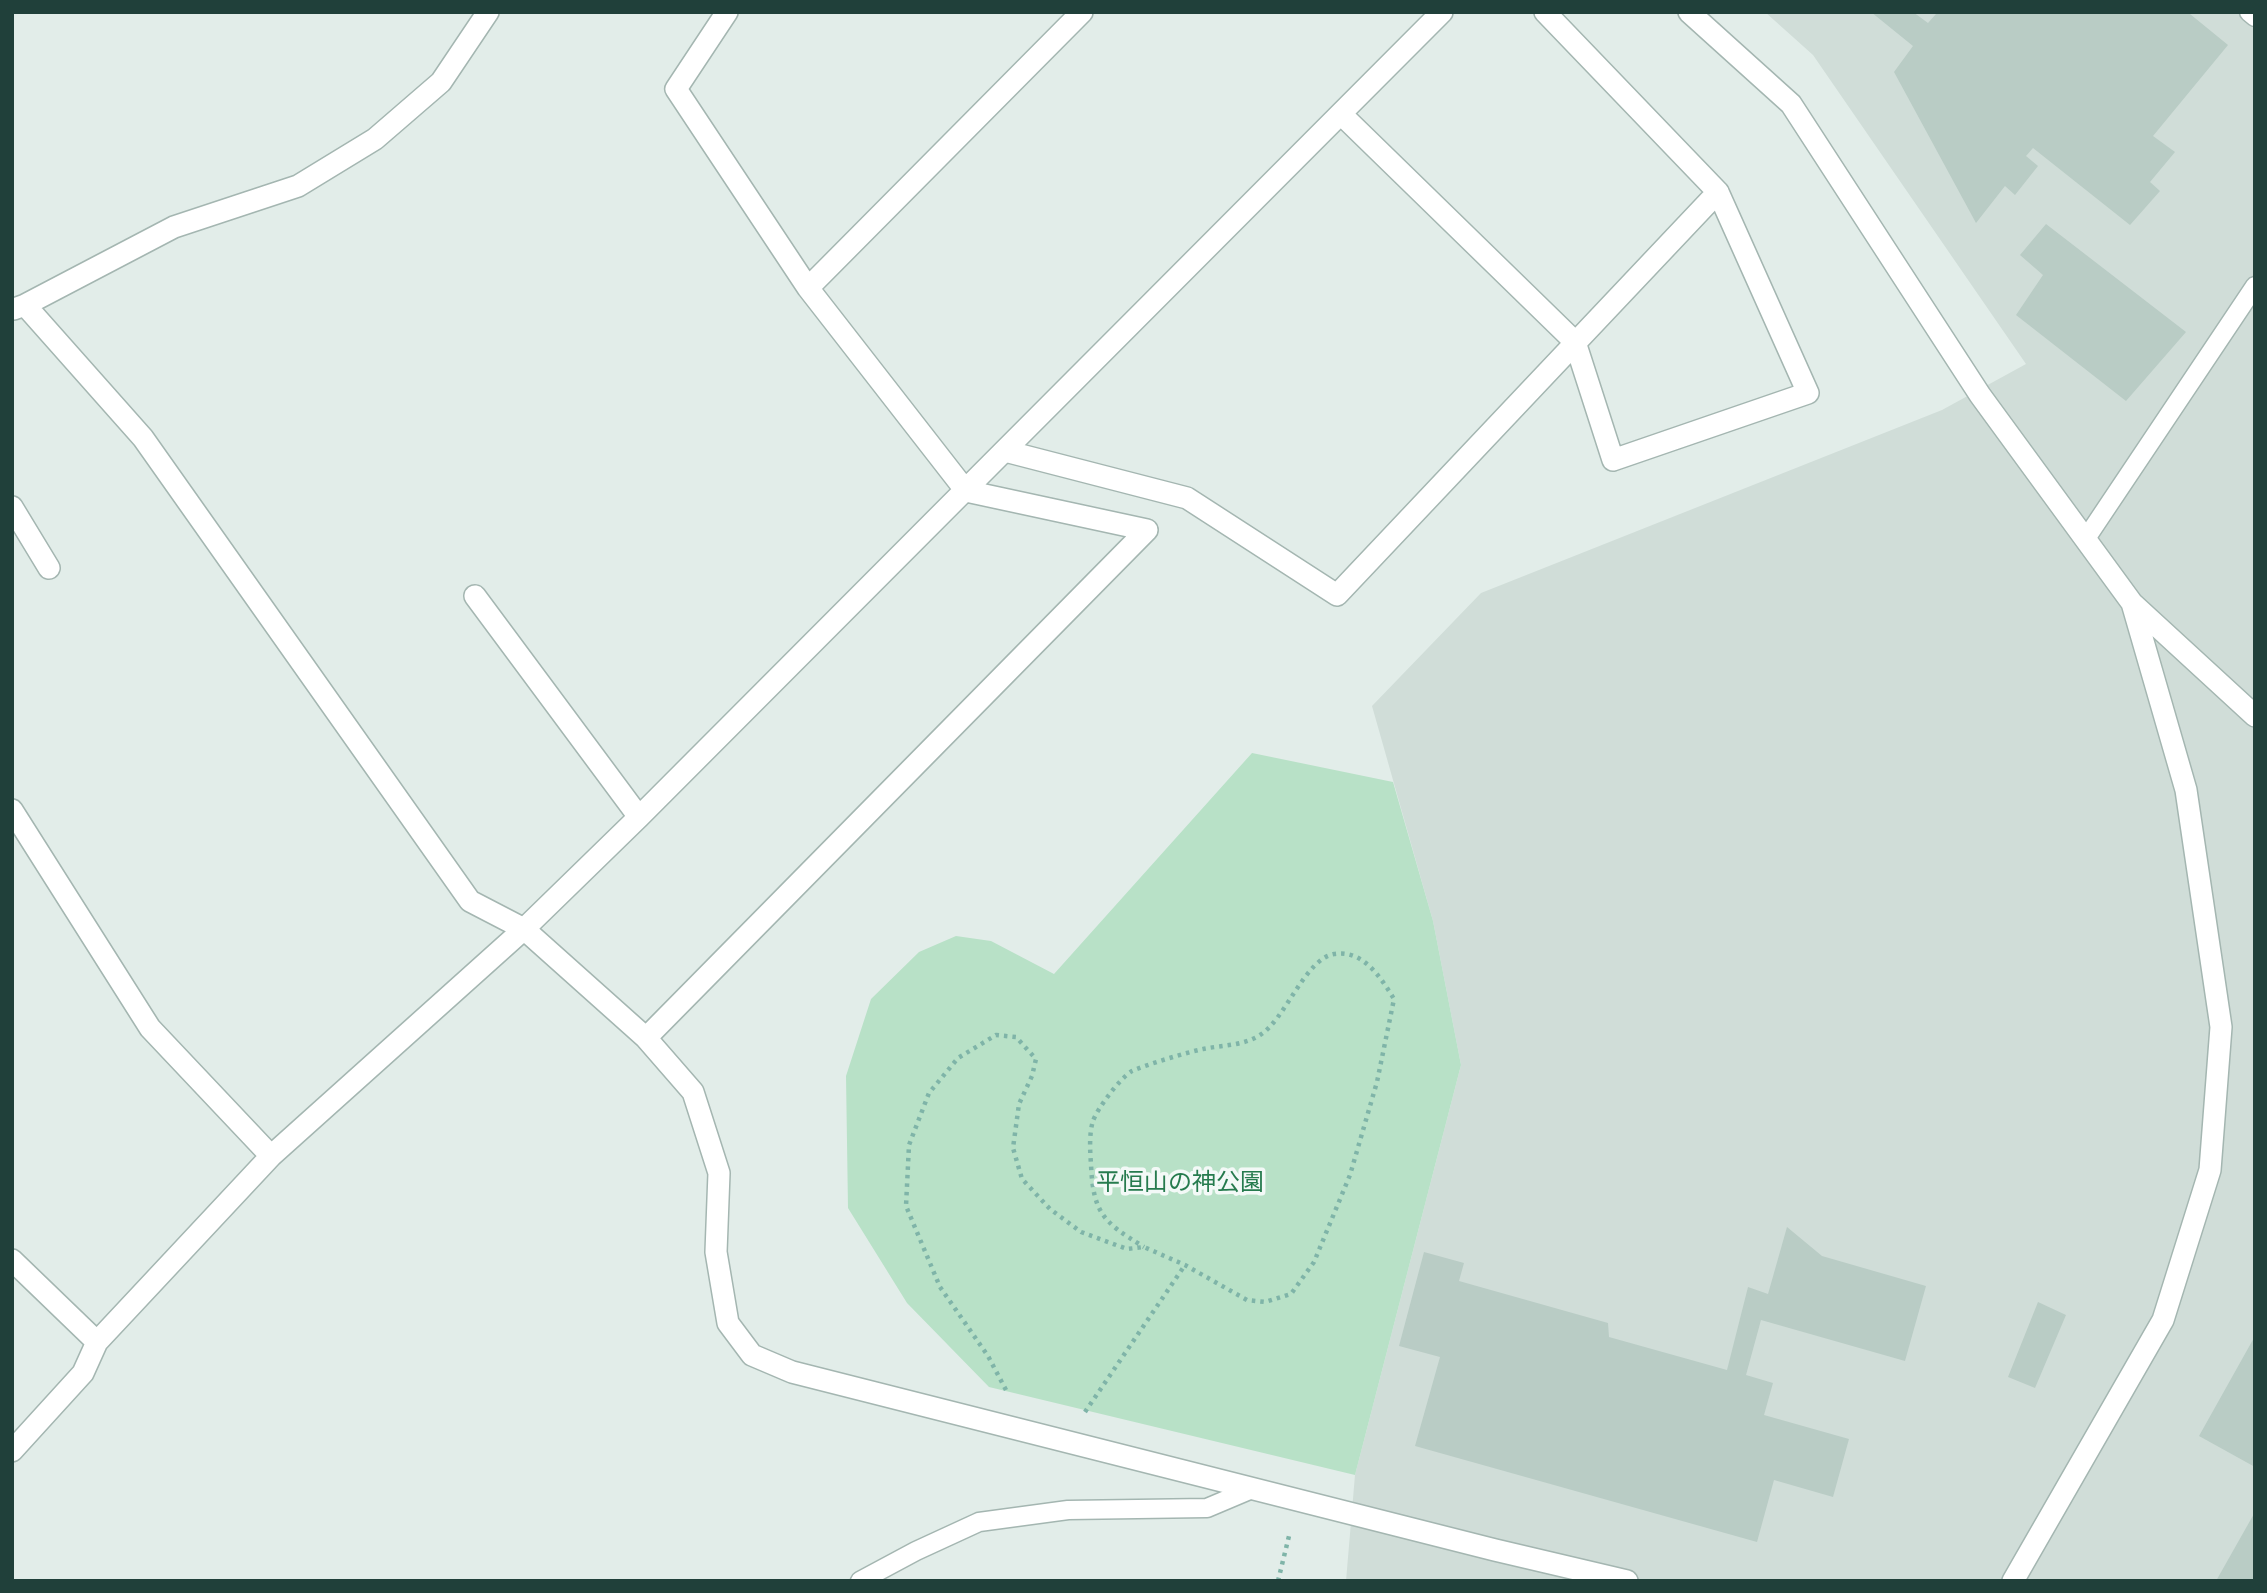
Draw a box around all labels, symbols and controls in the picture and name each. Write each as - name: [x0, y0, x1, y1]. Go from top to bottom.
- park label: 平恒山の神公園: [1096, 1168, 1264, 1196]

